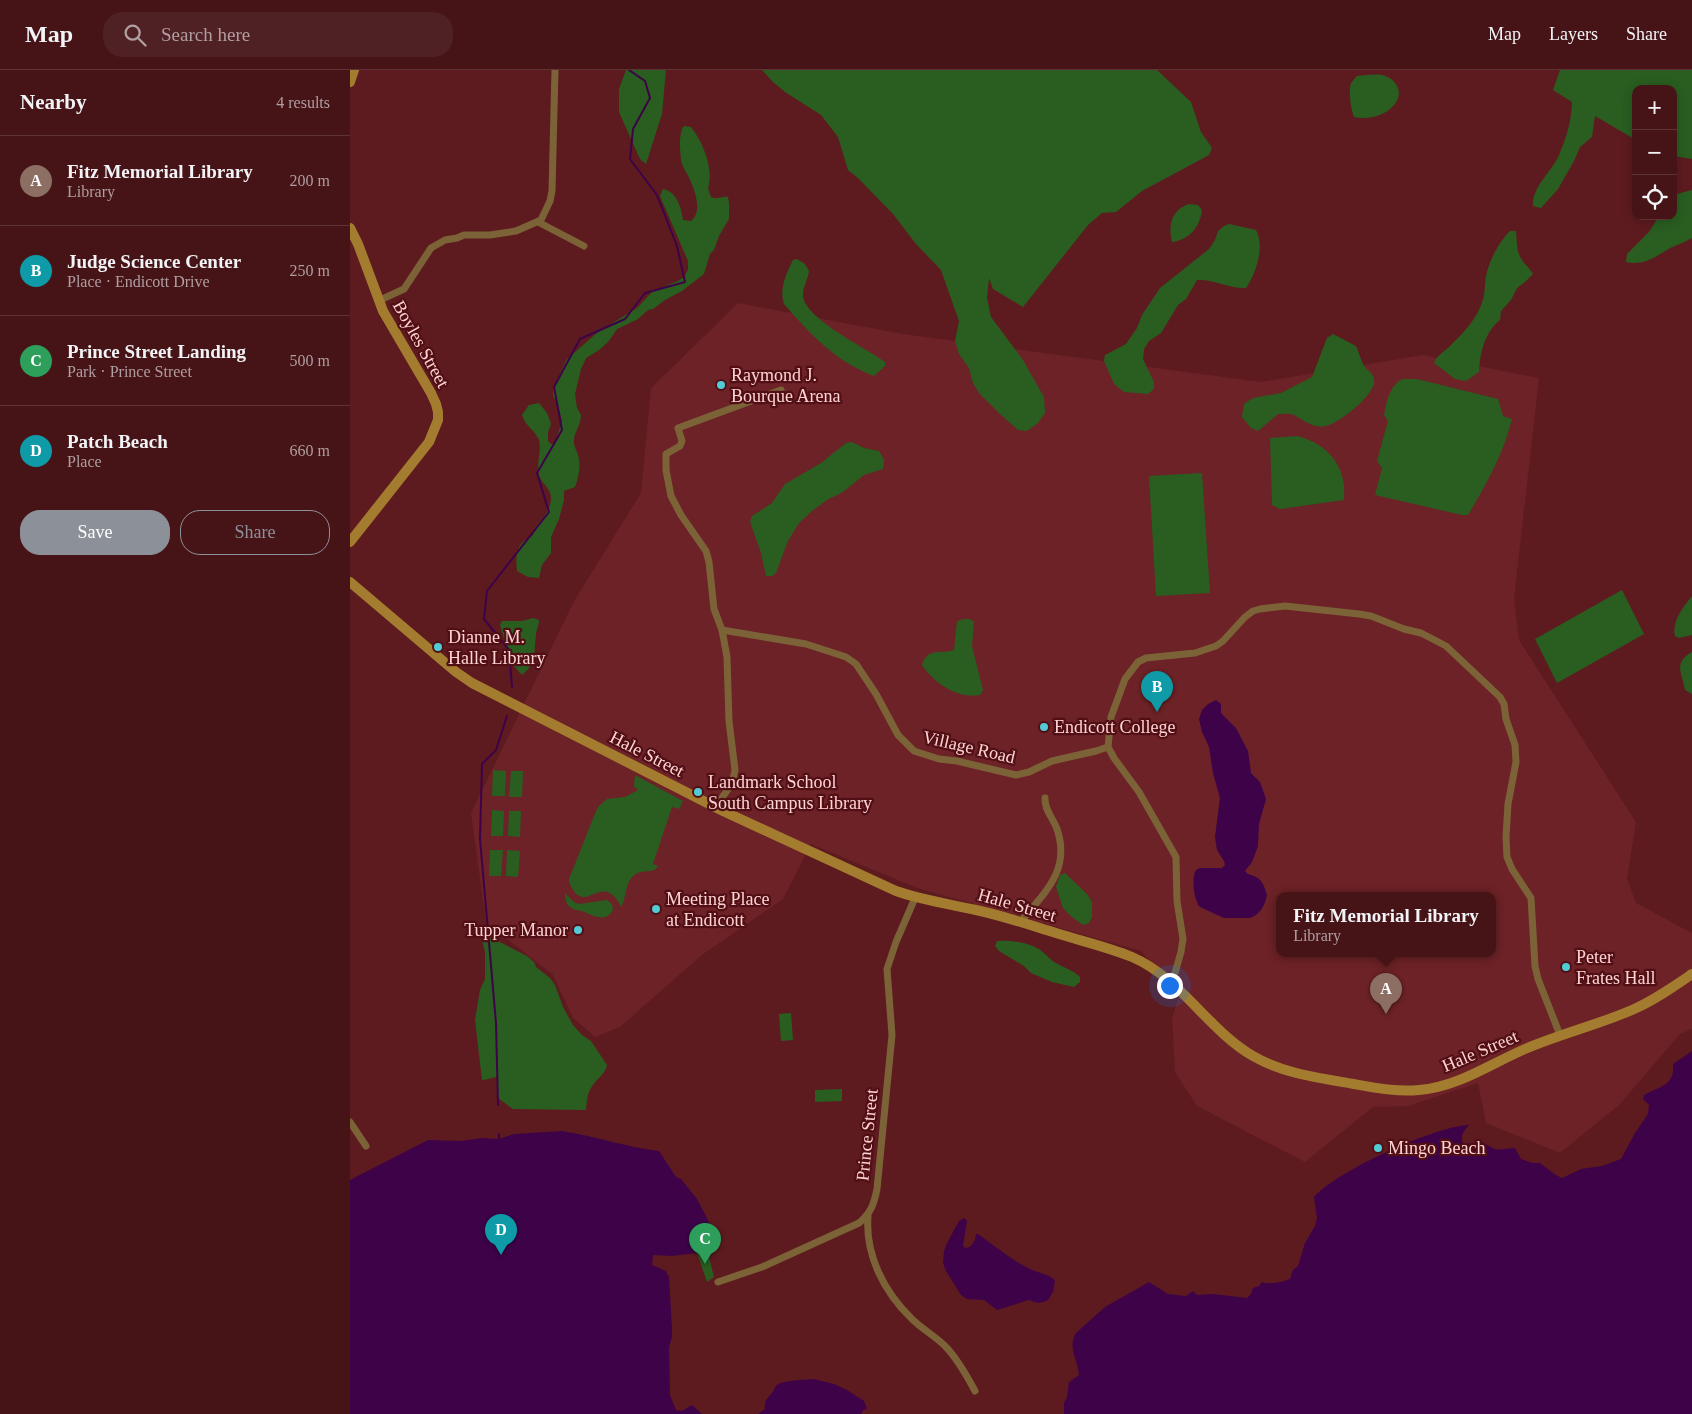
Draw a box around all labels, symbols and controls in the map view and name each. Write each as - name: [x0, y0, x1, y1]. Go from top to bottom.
- search box: [103, 12, 453, 57]
- text: Map: [25, 21, 73, 47]
- icon: search: [121, 21, 149, 49]
- text: Search here: [161, 24, 250, 45]
- text: Map: [1488, 24, 1521, 44]
- text: Layers: [1549, 24, 1598, 44]
- text: Share: [1626, 24, 1667, 44]
- map controls: [1632, 85, 1677, 220]
- button: +: [1632, 85, 1677, 130]
- text: Nearby: [20, 90, 87, 114]
- text: 4 results: [276, 94, 330, 111]
- button: −: [1632, 130, 1677, 175]
- text: Fitz Memorial Library: [67, 161, 253, 182]
- text: A: [30, 172, 42, 189]
- text: 200 m: [290, 172, 330, 189]
- button: locate: [1632, 175, 1677, 220]
- text: Library: [67, 183, 115, 200]
- text: Judge Science Center: [67, 251, 241, 272]
- text: B: [31, 262, 41, 279]
- text: 250 m: [290, 262, 330, 279]
- text: Place · Endicott Drive: [67, 273, 210, 290]
- street label: Boyles Street: [389, 297, 453, 391]
- text: Prince Street Landing: [67, 341, 246, 362]
- text: C: [30, 352, 42, 369]
- text: 500 m: [290, 352, 330, 369]
- text: Park · Prince Street: [67, 363, 192, 380]
- place label: Raymond J. Bourque Arena: [731, 365, 840, 406]
- marker: Raymond J. Bourque Arena: [715, 379, 727, 391]
- text: Patch Beach: [67, 431, 168, 452]
- text: D: [30, 442, 42, 459]
- text: 660 m: [290, 442, 330, 459]
- text: Place: [67, 453, 102, 470]
- button: Save: [20, 510, 170, 555]
- button: Share: [180, 510, 330, 555]
- place label: Dianne M. Halle Library: [448, 627, 545, 668]
- marker: Dianne M. Halle Library: [432, 641, 444, 653]
- pin: B: [1141, 671, 1173, 712]
- place label: Endicott College: [1054, 717, 1175, 737]
- marker: Endicott College: [1038, 721, 1050, 733]
- street label: Hale Street: [607, 727, 687, 781]
- street label: Village Road: [921, 727, 1017, 767]
- place label: Landmark School South Campus Library: [708, 772, 872, 813]
- marker: Landmark School South Campus Library: [692, 786, 704, 798]
- street label: Hale Street: [976, 884, 1058, 926]
- place label: Meeting Place at Endicott: [666, 889, 769, 930]
- popup: [1276, 892, 1496, 957]
- marker: Meeting Place at Endicott: [650, 903, 662, 915]
- text: Fitz Memorial Library: [1293, 905, 1479, 926]
- place label: Tupper Manor: [464, 920, 568, 940]
- marker: Tupper Manor: [572, 924, 584, 936]
- text: Library: [1293, 927, 1341, 944]
- place label: Peter Frates Hall: [1576, 947, 1655, 988]
- marker: Peter Frates Hall: [1560, 961, 1572, 973]
- your location: [1157, 973, 1183, 999]
- pin: A: [1370, 973, 1402, 1014]
- street label: Hale Street: [1439, 1026, 1521, 1076]
- street label: Prince Street: [852, 1088, 882, 1182]
- place label: Mingo Beach: [1388, 1138, 1485, 1158]
- marker: Mingo Beach: [1372, 1142, 1384, 1154]
- pin: D: [485, 1214, 517, 1255]
- pin: C: [689, 1223, 721, 1264]

